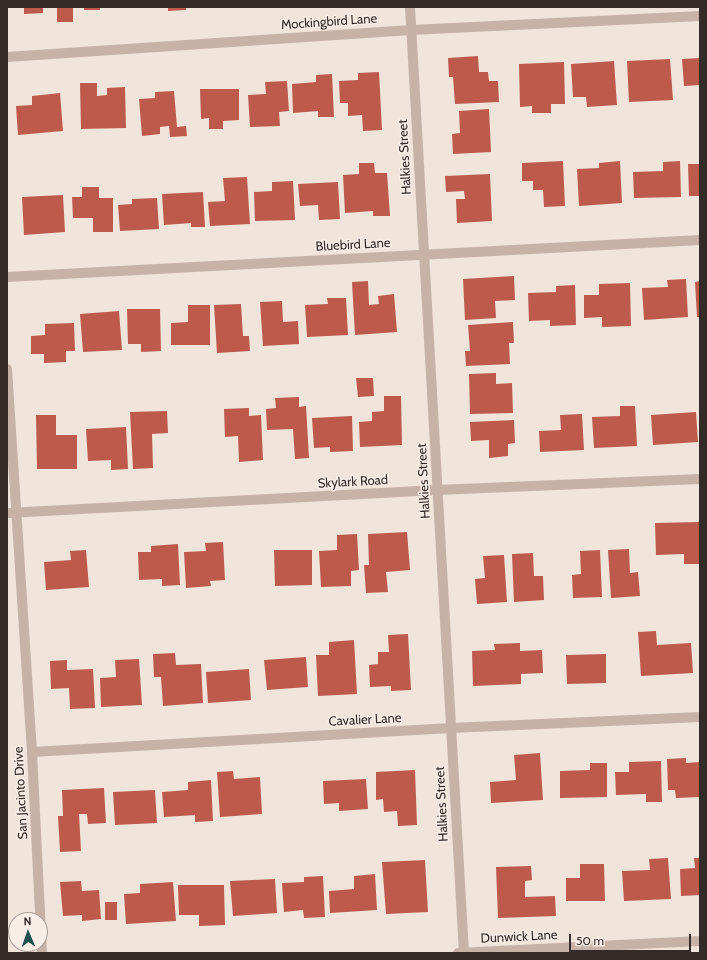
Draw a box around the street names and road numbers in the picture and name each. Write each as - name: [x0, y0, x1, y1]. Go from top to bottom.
- street label: Mockingbird Lane: [280, 11, 378, 33]
- street label: Halkies Street: [395, 119, 415, 195]
- street label: Bluebird Lane: [315, 235, 391, 255]
- street label: Halkies Street: [414, 443, 434, 519]
- street label: Skylark Road: [318, 472, 388, 492]
- street label: Cavalier Lane: [328, 710, 402, 730]
- street label: San Jacinto Drive: [11, 746, 31, 840]
- street label: Halkies Street: [432, 766, 452, 842]
- street label: Dunwick Lane: [480, 927, 558, 947]

